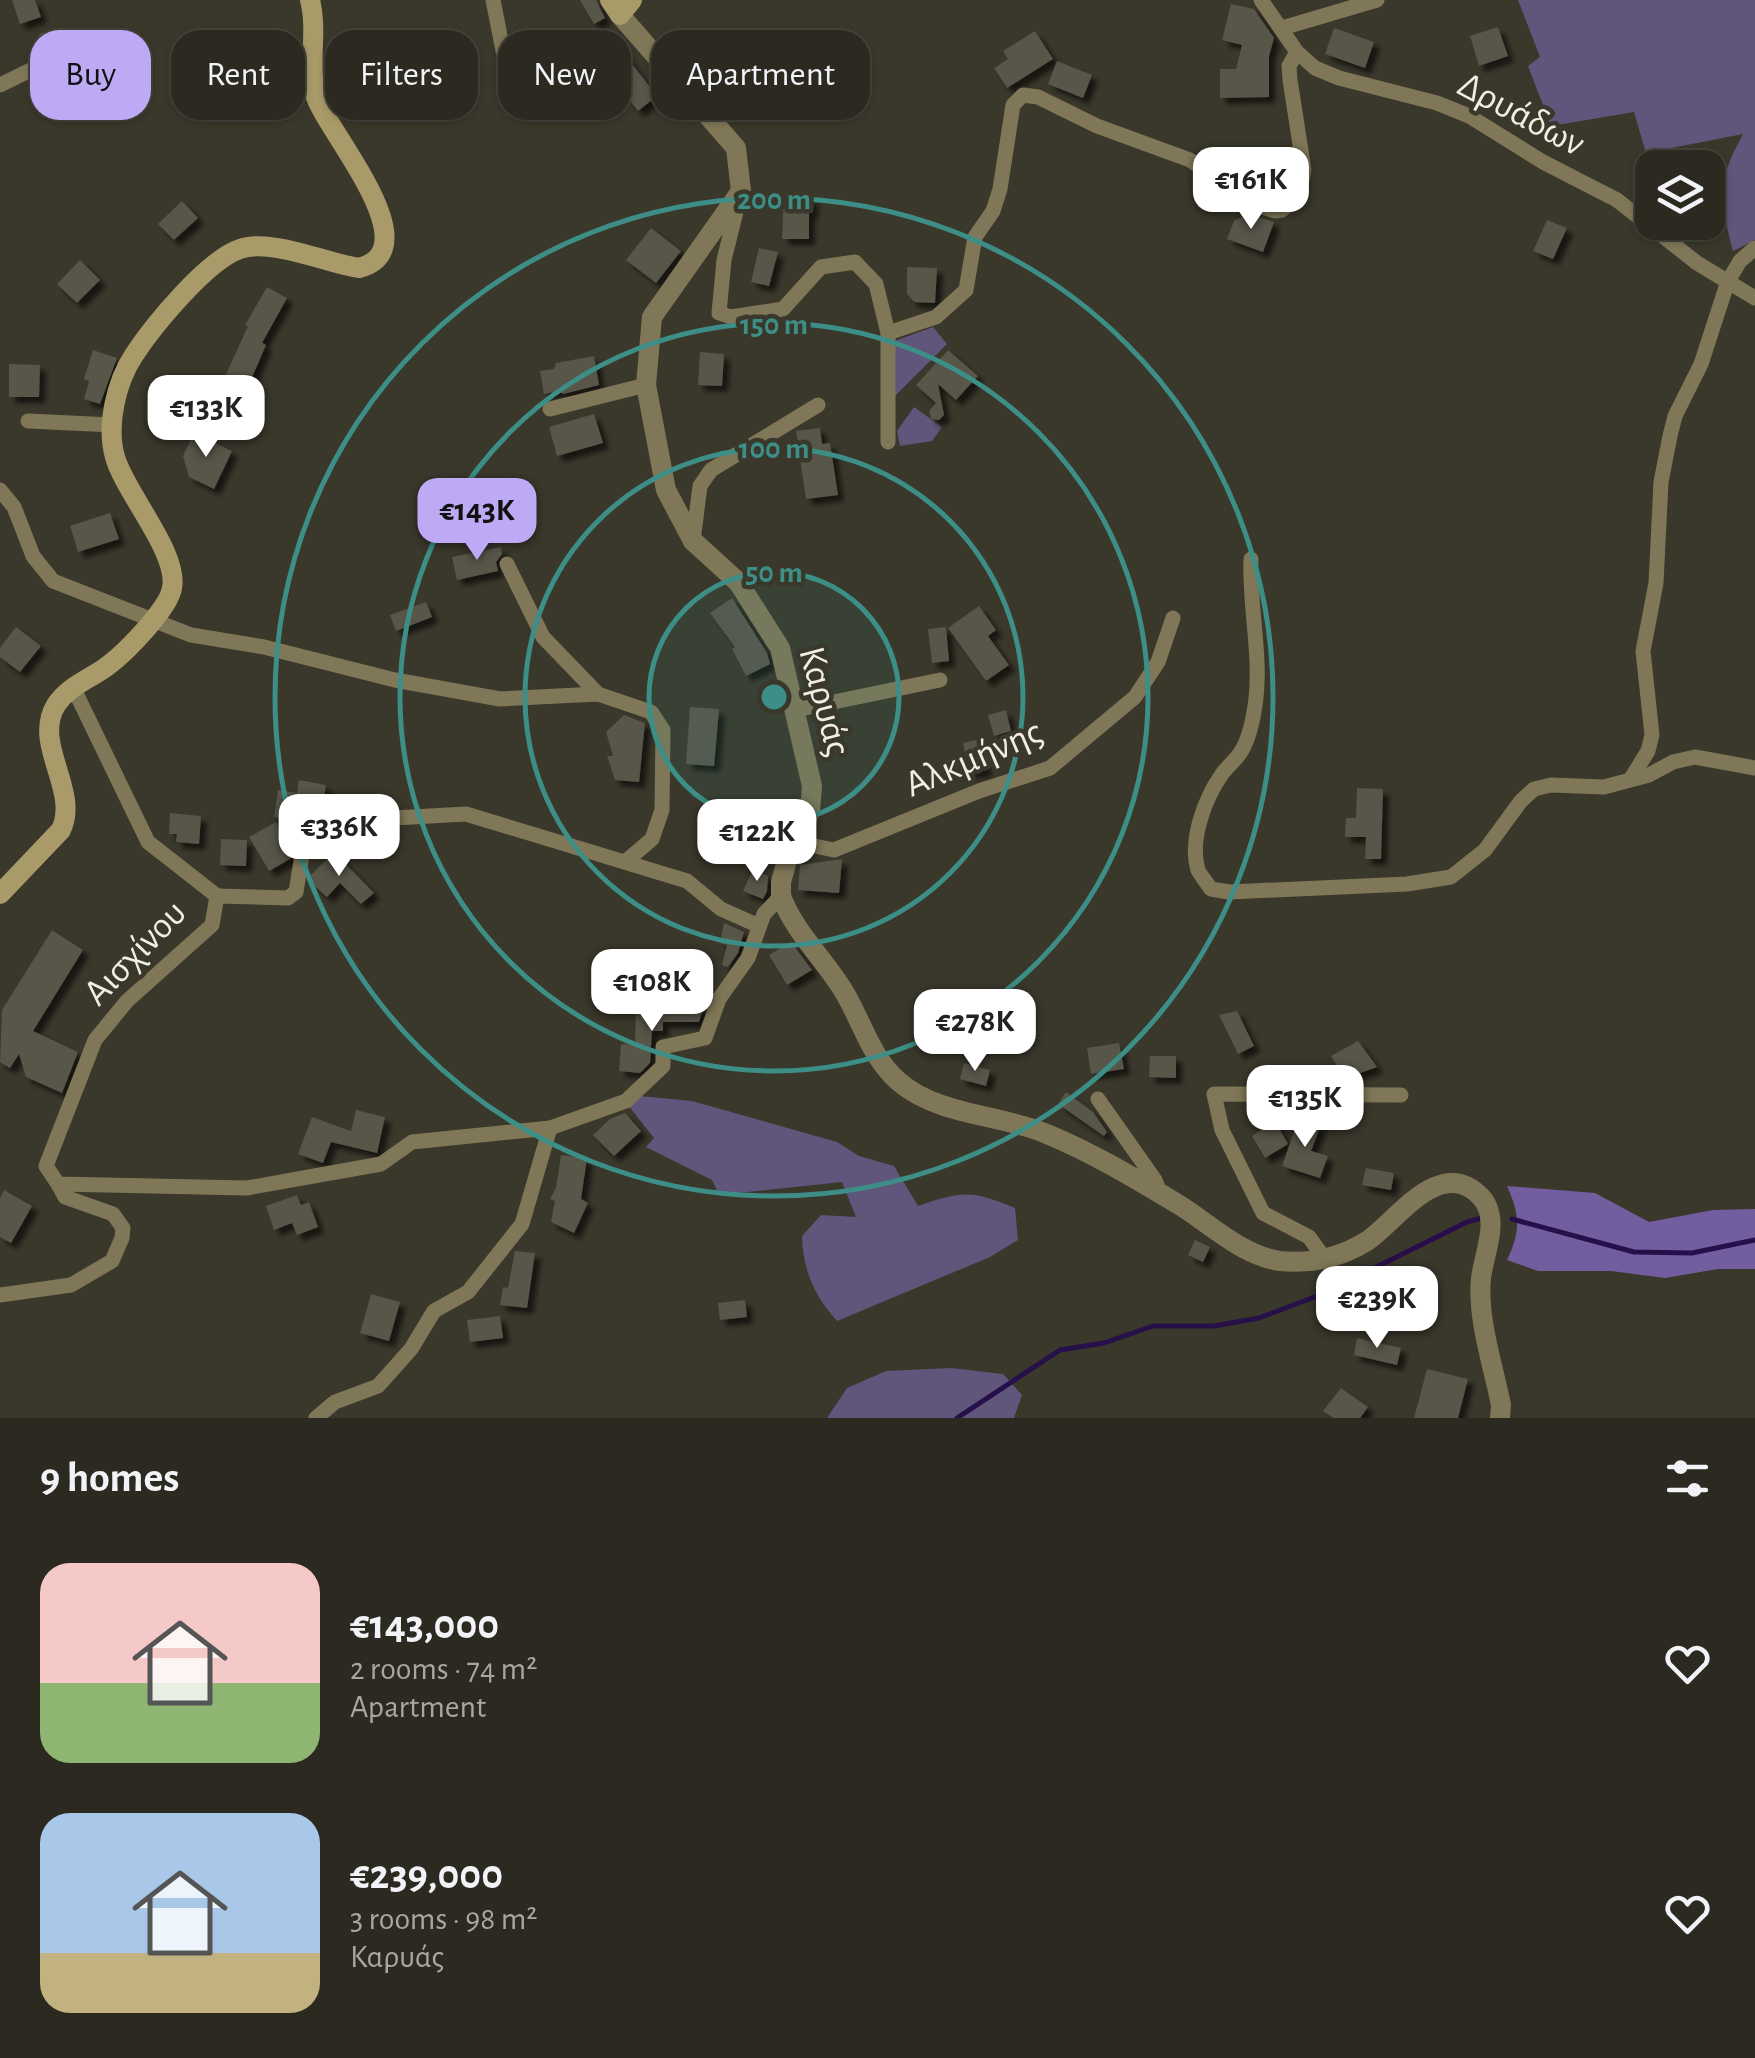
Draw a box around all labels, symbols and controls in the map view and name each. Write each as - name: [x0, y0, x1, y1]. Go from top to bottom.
- chip: Buy: [30, 30, 151, 120]
- chip: Rent: [171, 30, 305, 120]
- chip: Filters: [325, 30, 478, 120]
- chip: New: [498, 30, 631, 120]
- chip: Apartment: [651, 30, 870, 120]
- street label: Δρυάδων: [1451, 66, 1591, 164]
- pin: €161K: [1181, 147, 1321, 232]
- map controls: [1635, 150, 1725, 240]
- button: layers: [1635, 150, 1725, 240]
- text: €161K: [1215, 163, 1287, 195]
- text: 200 m: [737, 185, 811, 215]
- text: 150 m: [740, 310, 808, 340]
- pin: €133K: [136, 375, 276, 460]
- text: €133K: [170, 391, 242, 423]
- text: 100 m: [739, 434, 809, 464]
- pin: €143K: [407, 478, 547, 563]
- text: €143K: [439, 494, 515, 526]
- text: 50 m: [745, 558, 803, 588]
- street label: Καρυάς: [791, 643, 857, 760]
- centre of rings: [756, 679, 792, 715]
- street label: Αλκμήνης: [899, 713, 1048, 805]
- pin: €336K: [269, 794, 409, 879]
- pin: €122K: [687, 799, 827, 884]
- text: €336K: [301, 810, 377, 842]
- text: €122K: [719, 815, 795, 847]
- street label: Αισχίνου: [77, 894, 194, 1013]
- pin: €108K: [582, 949, 722, 1034]
- text: €108K: [613, 965, 691, 997]
- pin: €278K: [905, 989, 1045, 1074]
- text: €278K: [936, 1005, 1014, 1037]
- pin: €135K: [1235, 1065, 1375, 1150]
- text: €135K: [1269, 1081, 1341, 1113]
- pin: €239K: [1307, 1266, 1447, 1351]
- text: €239K: [1338, 1282, 1416, 1314]
- icon: filters: [1660, 1451, 1715, 1506]
- text: 9 homes: [40, 1457, 179, 1499]
- icon: home: [120, 1603, 240, 1723]
- text: €143,000: [350, 1604, 499, 1646]
- icon: heart: [1660, 1636, 1715, 1691]
- text: 2 rooms · 74 m²: [350, 1653, 537, 1685]
- text: Apartment: [350, 1691, 486, 1723]
- icon: home: [120, 1853, 240, 1973]
- text: €239,000: [350, 1854, 503, 1896]
- icon: heart: [1660, 1886, 1715, 1941]
- text: 3 rooms · 98 m²: [350, 1903, 537, 1935]
- text: Καρυάς: [350, 1941, 444, 1973]

